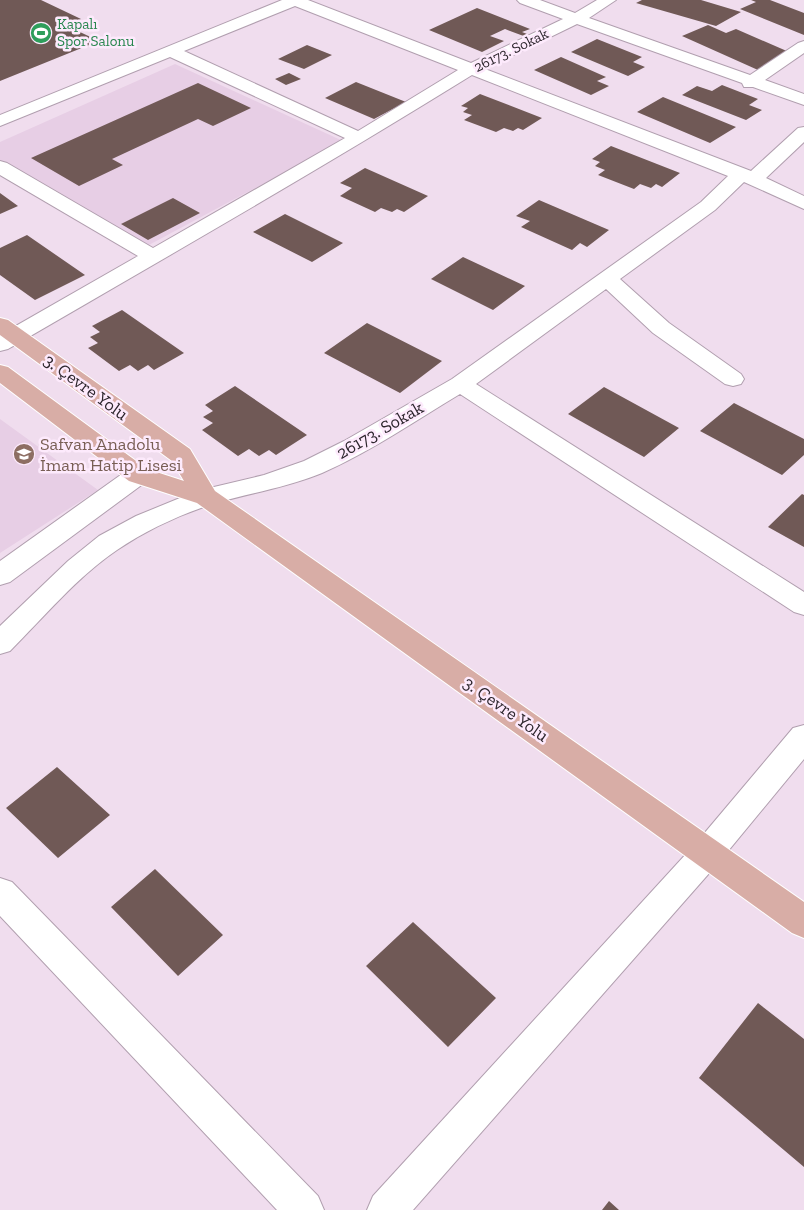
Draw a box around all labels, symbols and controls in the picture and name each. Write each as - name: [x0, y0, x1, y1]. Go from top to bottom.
- place label: Kapalı Spor Salonu: [57, 15, 135, 50]
- sports icon: Kapalı Spor Salonu: [29, 21, 53, 45]
- street label: 26173. Sokak: [471, 24, 551, 76]
- street label: 3. Çevre Yolu: [40, 349, 132, 425]
- street label: 26173. Sokak: [333, 396, 428, 464]
- place label: Safvan Anadolu İmam Hatip Lisesi: [40, 433, 182, 476]
- school or university icon: Safvan Anadolu İmam Hatip Lisesi: [12, 442, 36, 466]
- street label: 3. Çevre Yolu: [459, 672, 553, 746]

